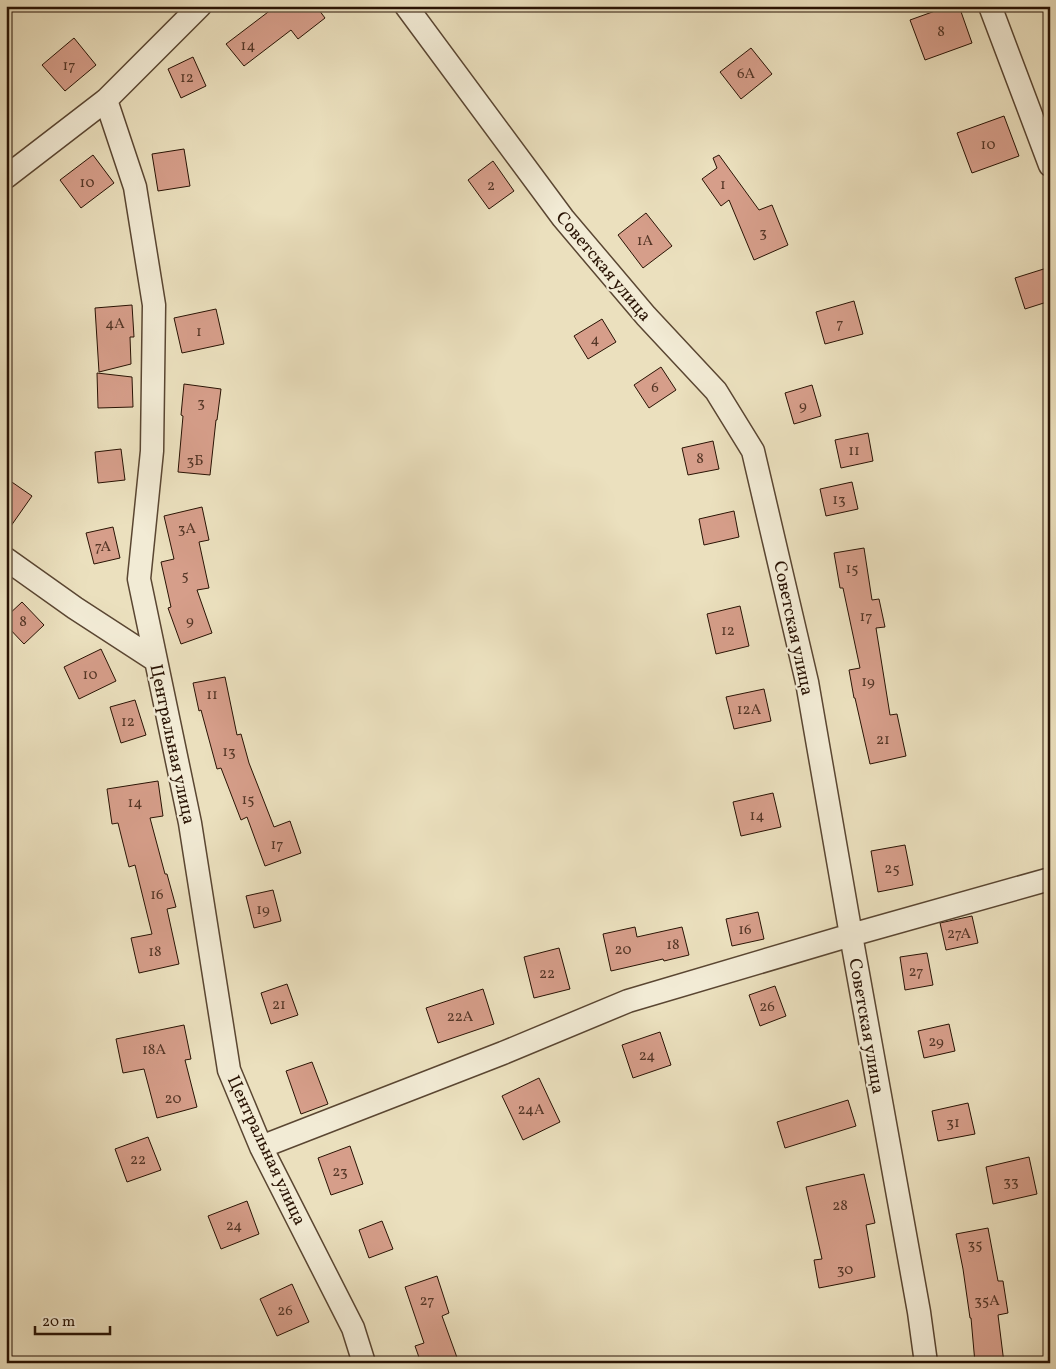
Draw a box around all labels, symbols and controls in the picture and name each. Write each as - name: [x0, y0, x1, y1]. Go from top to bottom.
- house number: 8: [937, 22, 945, 43]
- house number: 14: [241, 36, 255, 57]
- house number: 17: [62, 56, 76, 77]
- house number: 6А: [737, 64, 756, 85]
- house number: 12: [180, 68, 194, 89]
- house number: 10: [981, 135, 995, 156]
- house number: 10: [80, 173, 94, 194]
- house number: 1: [720, 175, 726, 196]
- house number: 2: [487, 176, 495, 197]
- street label: Советская улица: [549, 206, 656, 328]
- house number: 3: [759, 223, 767, 244]
- house number: 1А: [637, 231, 654, 252]
- house number: 4А: [105, 314, 125, 335]
- house number: 7: [836, 314, 844, 335]
- house number: 1: [196, 322, 202, 343]
- house number: 4: [591, 330, 600, 351]
- house number: 6: [651, 378, 659, 399]
- house number: 3: [197, 393, 205, 414]
- house number: 9: [799, 396, 807, 417]
- house number: 11: [848, 441, 860, 462]
- house number: 8: [696, 449, 704, 470]
- house number: 3Б: [187, 451, 203, 472]
- house number: 13: [832, 490, 846, 511]
- house number: 3А: [178, 519, 197, 540]
- house number: 7А: [95, 537, 112, 558]
- street label: Советская улица: [766, 559, 819, 698]
- house number: 15: [845, 559, 859, 580]
- house number: 5: [181, 566, 189, 587]
- house number: 17: [859, 607, 873, 628]
- house number: 9: [186, 611, 194, 632]
- house number: 8: [19, 612, 27, 633]
- house number: 12: [721, 621, 735, 642]
- street label: Центральная улица: [142, 662, 201, 827]
- house number: 10: [83, 665, 97, 686]
- house number: 19: [861, 672, 875, 693]
- house number: 11: [206, 685, 218, 706]
- house number: 12А: [737, 700, 762, 721]
- house number: 12: [121, 712, 135, 733]
- house number: 21: [876, 730, 890, 751]
- house number: 13: [222, 742, 236, 763]
- house number: 15: [241, 790, 255, 811]
- house number: 14: [128, 793, 142, 814]
- house number: 14: [750, 806, 764, 827]
- house number: 17: [270, 835, 284, 856]
- house number: 25: [884, 859, 900, 880]
- house number: 16: [150, 885, 164, 906]
- house number: 19: [256, 900, 270, 921]
- house number: 16: [738, 920, 752, 941]
- house number: 27А: [947, 924, 971, 945]
- house number: 18: [666, 935, 680, 956]
- house number: 20: [615, 940, 631, 961]
- house number: 18: [148, 942, 162, 963]
- street label: Советская улица: [841, 957, 890, 1096]
- house number: 27: [909, 962, 923, 983]
- house number: 22: [539, 964, 555, 985]
- house number: 21: [272, 995, 286, 1016]
- house number: 26: [759, 997, 775, 1018]
- house number: 22А: [447, 1007, 474, 1028]
- house number: 29: [928, 1032, 944, 1053]
- house number: 18А: [142, 1040, 166, 1061]
- house number: 24: [639, 1046, 655, 1067]
- street label: Центральная улица: [220, 1072, 311, 1230]
- house number: 20: [165, 1089, 181, 1110]
- house number: 24А: [517, 1100, 545, 1121]
- house number: 31: [946, 1113, 960, 1134]
- house number: 22: [130, 1150, 146, 1171]
- house number: 23: [332, 1162, 348, 1183]
- house number: 33: [1003, 1172, 1019, 1193]
- house number: 28: [832, 1196, 848, 1217]
- house number: 24: [226, 1216, 242, 1237]
- house number: 35: [968, 1235, 982, 1256]
- house number: 30: [837, 1260, 853, 1281]
- house number: 27: [420, 1291, 434, 1312]
- house number: 35А: [974, 1291, 1000, 1312]
- house number: 26: [277, 1301, 293, 1322]
- scale bar: [35, 1304, 110, 1336]
- text: 20 m: [42, 1312, 75, 1333]

